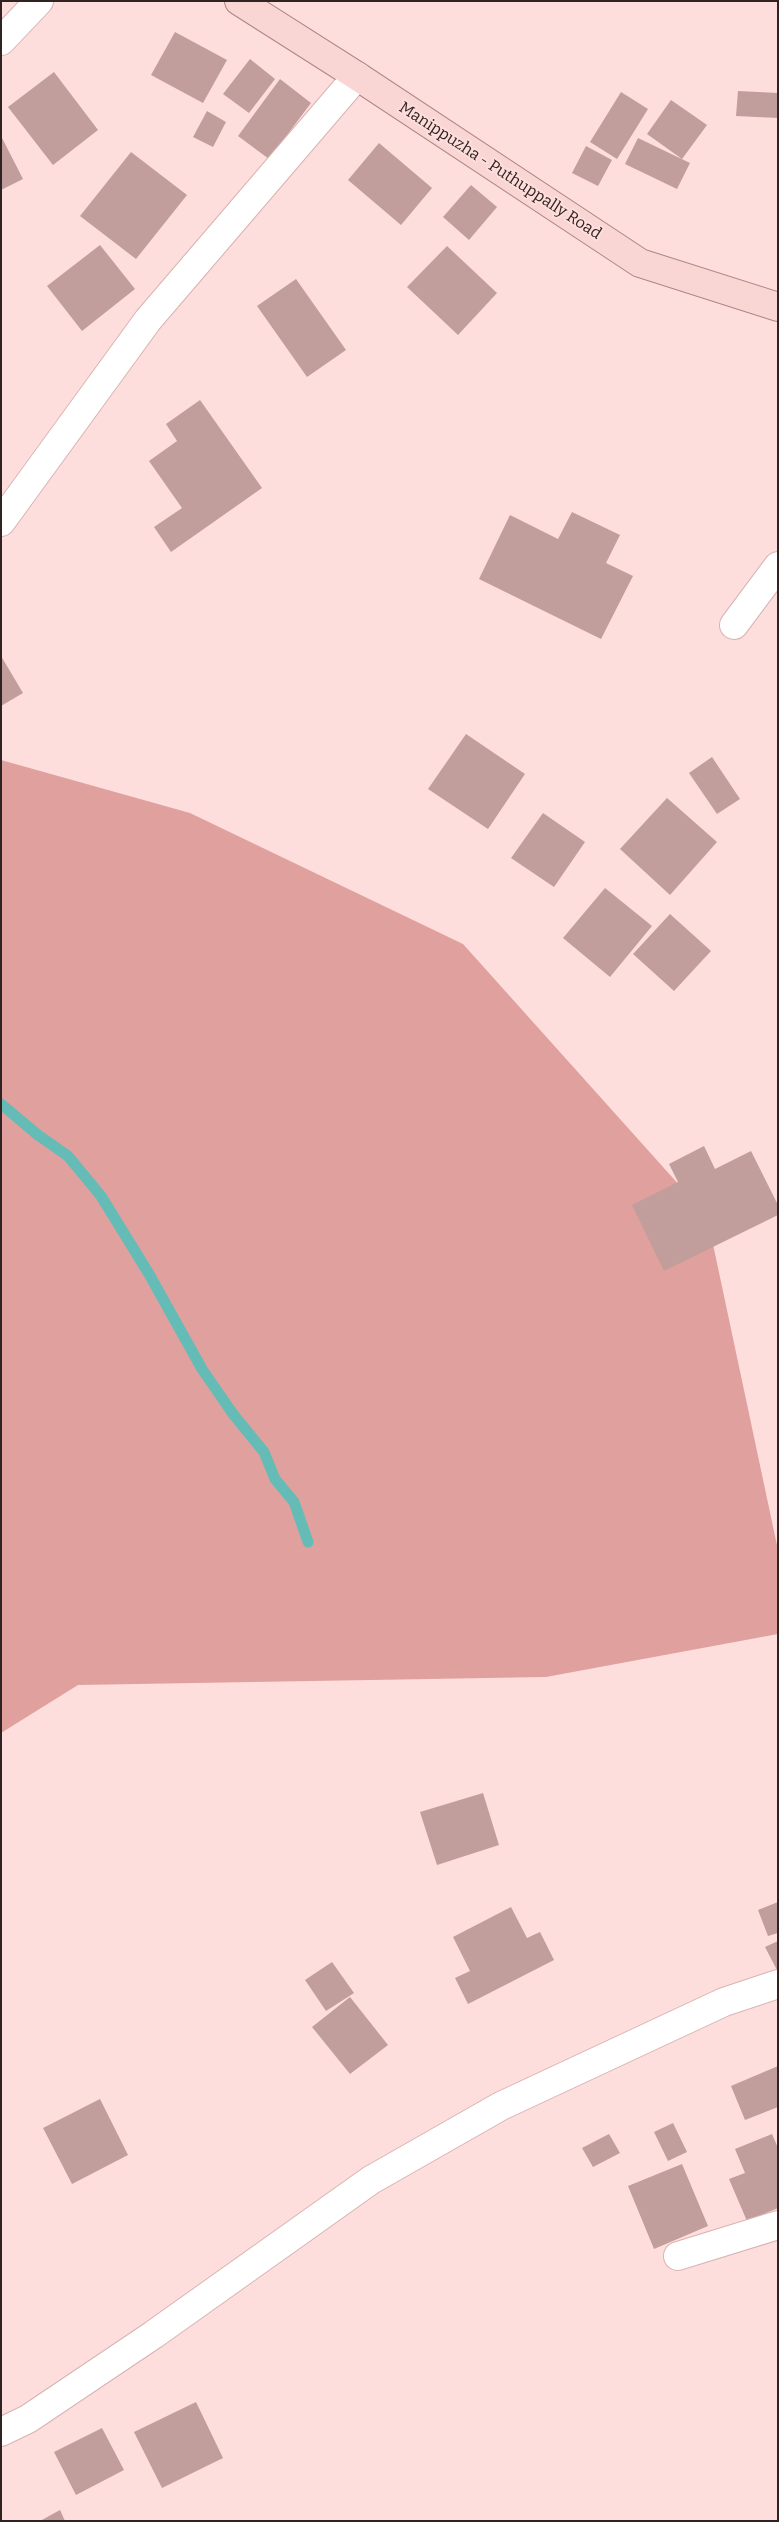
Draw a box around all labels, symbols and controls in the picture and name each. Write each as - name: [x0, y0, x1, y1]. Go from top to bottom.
- street label: Manippuzha - Puthuppally Road: [395, 98, 605, 244]

